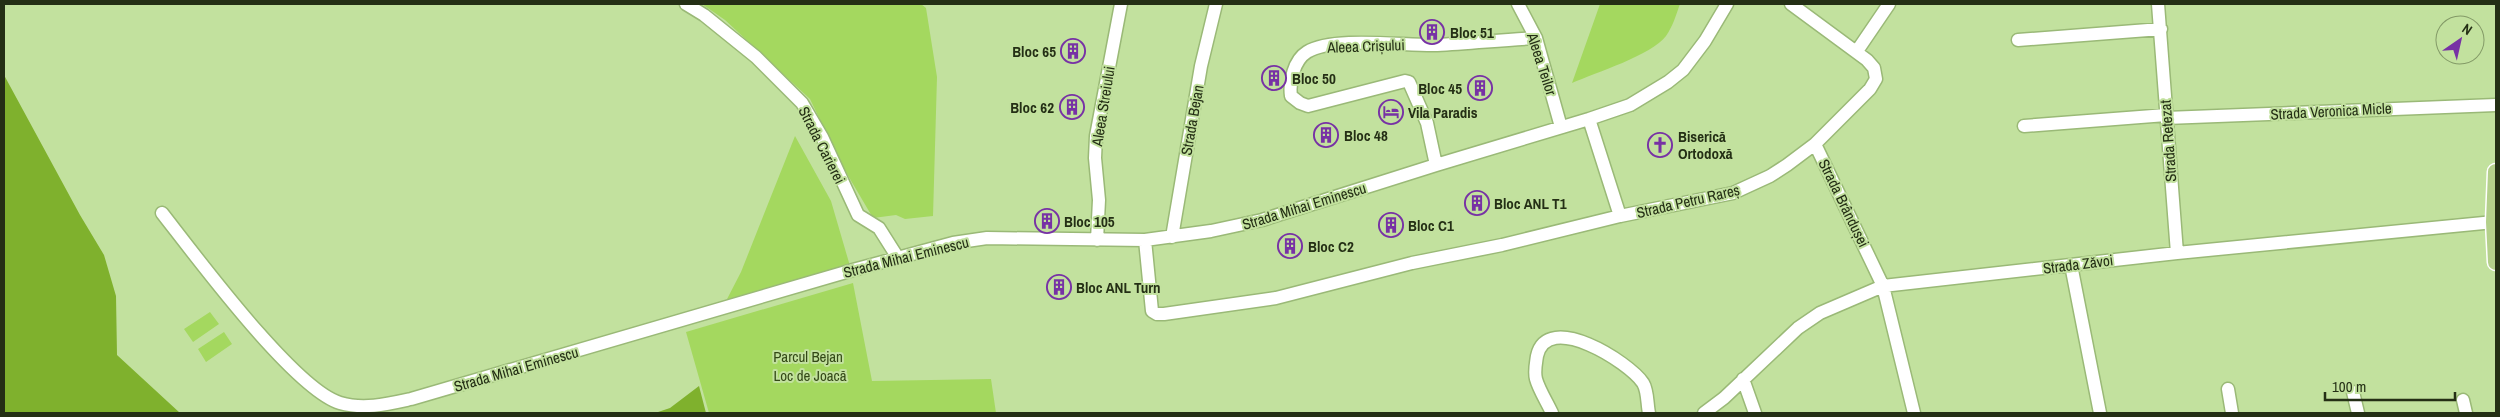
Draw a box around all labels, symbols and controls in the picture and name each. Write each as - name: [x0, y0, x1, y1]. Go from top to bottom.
- north arrow: [2435, 15, 2485, 65]
- building icon: Bloc 51: [1419, 19, 1445, 45]
- text: N: [2459, 19, 2476, 39]
- place label: Bloc 51: [1450, 22, 1494, 43]
- street label: Aleea Teilor: [1522, 29, 1562, 98]
- street label: Aleea Crișului: [1326, 34, 1405, 58]
- building icon: Bloc 65: [1060, 38, 1086, 64]
- place label: Bloc 65: [1012, 41, 1056, 62]
- street label: Aleea Streiului: [1086, 65, 1120, 148]
- building icon: Bloc 50: [1261, 65, 1287, 91]
- place label: Bloc 50: [1292, 68, 1336, 89]
- building icon: Bloc 45: [1467, 75, 1493, 101]
- place label: Bloc 45: [1418, 78, 1462, 99]
- street label: Strada Bejan: [1175, 83, 1209, 157]
- building icon: Bloc 62: [1059, 94, 1085, 120]
- place label: Bloc 62: [1010, 97, 1054, 118]
- street label: Strada Veronica Micle: [2270, 97, 2392, 125]
- hotel icon: Vila Paradis: [1378, 99, 1404, 125]
- street label: Strada Retezat: [2155, 99, 2181, 183]
- place label: Vila Paradis: [1408, 102, 1478, 123]
- street label: Strada Carierei: [794, 103, 850, 187]
- building icon: Bloc 48: [1313, 122, 1339, 148]
- place label: Bloc 48: [1344, 125, 1388, 146]
- place label: Biserică Ortodoxă: [1678, 126, 1733, 164]
- church icon: Biserică Ortodoxă: [1647, 132, 1673, 158]
- street label: Strada Brândușei: [1814, 155, 1874, 251]
- street label: Strada Mihai Eminescu: [1239, 177, 1369, 235]
- street label: Strada Petru Rareș: [1634, 179, 1742, 223]
- building icon: Bloc ANL T1: [1464, 190, 1490, 216]
- place label: Bloc ANL T1: [1494, 193, 1567, 214]
- building icon: Bloc 105: [1034, 208, 1060, 234]
- place label: Bloc 105: [1064, 211, 1115, 232]
- building icon: Bloc C1: [1378, 212, 1404, 238]
- place label: Bloc C1: [1408, 215, 1454, 236]
- street label: Strada Mihai Eminescu: [841, 231, 971, 283]
- building icon: Bloc C2: [1277, 233, 1303, 259]
- place label: Bloc C2: [1308, 236, 1354, 257]
- street label: Strada Zăvoi: [2042, 249, 2114, 279]
- building icon: Bloc ANL Turn: [1046, 274, 1072, 300]
- place label: Bloc ANL Turn: [1076, 277, 1161, 298]
- street label: Strada Mihai Eminescu: [451, 341, 581, 397]
- park label: Parcul Bejan: [773, 346, 843, 367]
- park label: Loc de Joacă: [773, 365, 847, 386]
- scale bar: [2325, 370, 2455, 402]
- text: 100 m: [2332, 376, 2366, 397]

